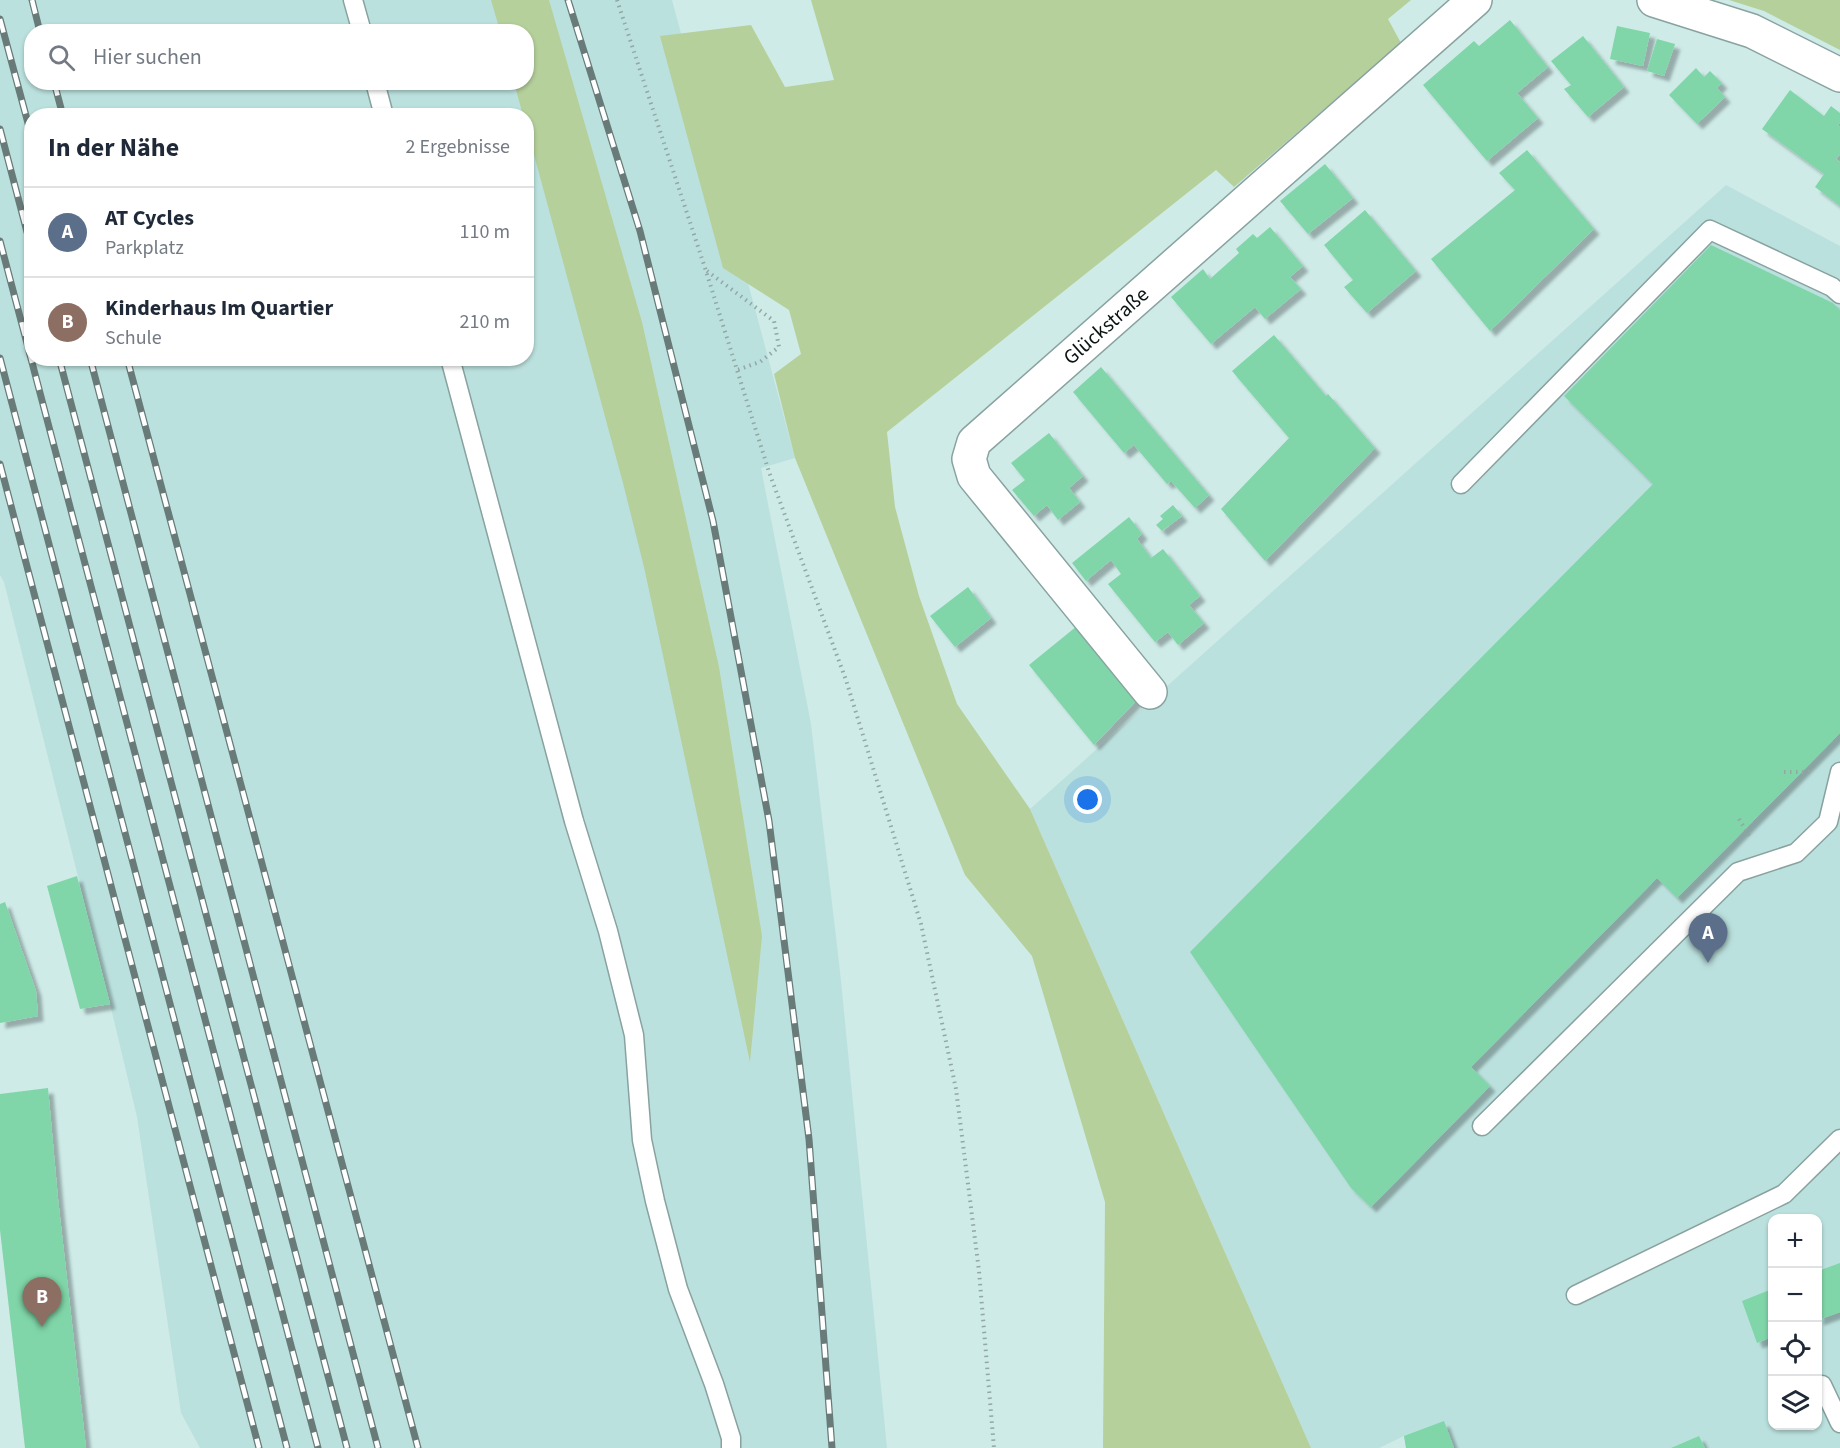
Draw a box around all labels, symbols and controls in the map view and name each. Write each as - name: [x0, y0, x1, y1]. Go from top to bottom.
- search box: [24, 24, 534, 90]
- icon: search: [45, 41, 78, 74]
- text: Hier suchen: [93, 41, 202, 73]
- text: In der Nähe: [48, 129, 179, 166]
- text: 2 Ergebnisse: [405, 133, 510, 161]
- text: AT Cycles: [105, 202, 194, 234]
- text: A: [62, 218, 73, 246]
- text: 110 m: [460, 218, 510, 246]
- text: Parkplatz: [105, 234, 184, 262]
- street label: Glückstraße: [1057, 280, 1155, 372]
- text: Kinderhaus Im Quartier: [105, 292, 333, 324]
- text: B: [61, 308, 74, 336]
- text: 210 m: [460, 308, 510, 336]
- text: Schule: [105, 324, 162, 352]
- your location: [1073, 785, 1102, 814]
- pin: A: [1688, 914, 1728, 963]
- map controls: [1768, 1214, 1822, 1430]
- button: +: [1768, 1214, 1822, 1268]
- button: −: [1768, 1268, 1822, 1322]
- pin: B: [22, 1278, 62, 1327]
- button: locate: [1768, 1322, 1822, 1376]
- button: layers: [1768, 1376, 1822, 1430]

